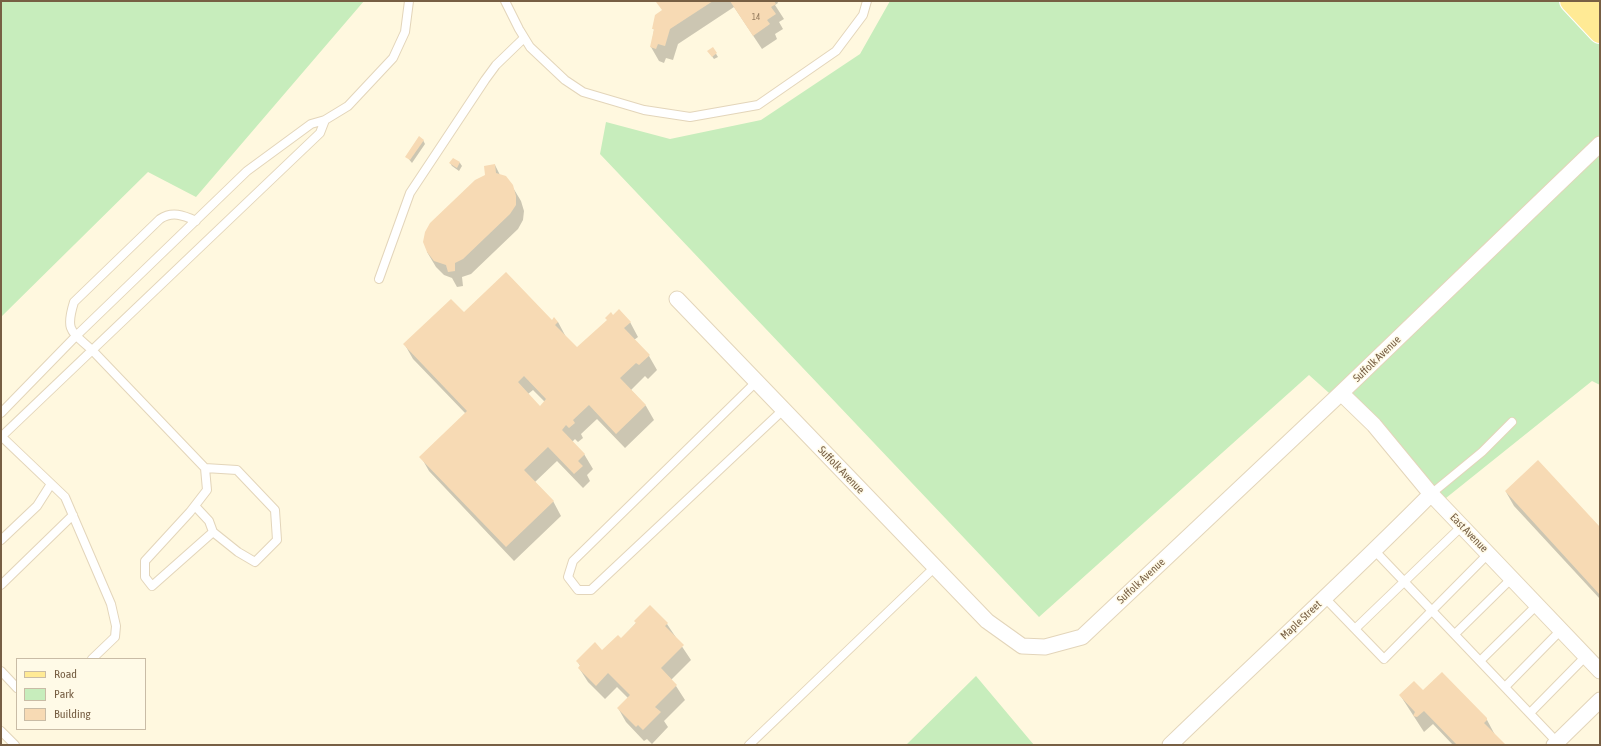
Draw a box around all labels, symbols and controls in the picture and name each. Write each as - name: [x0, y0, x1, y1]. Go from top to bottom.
- house number: 14: [752, 12, 760, 22]
- street label: Suffolk Avenue: [1351, 333, 1403, 385]
- street label: Suffolk Avenue: [815, 444, 867, 496]
- street label: East Avenue: [1447, 511, 1491, 555]
- street label: Suffolk Avenue: [1114, 555, 1168, 607]
- street label: Maple Street: [1278, 598, 1324, 642]
- legend: [16, 658, 146, 730]
- text: Road: [54, 667, 77, 681]
- text: Park: [54, 687, 74, 701]
- text: Building: [54, 707, 91, 721]

